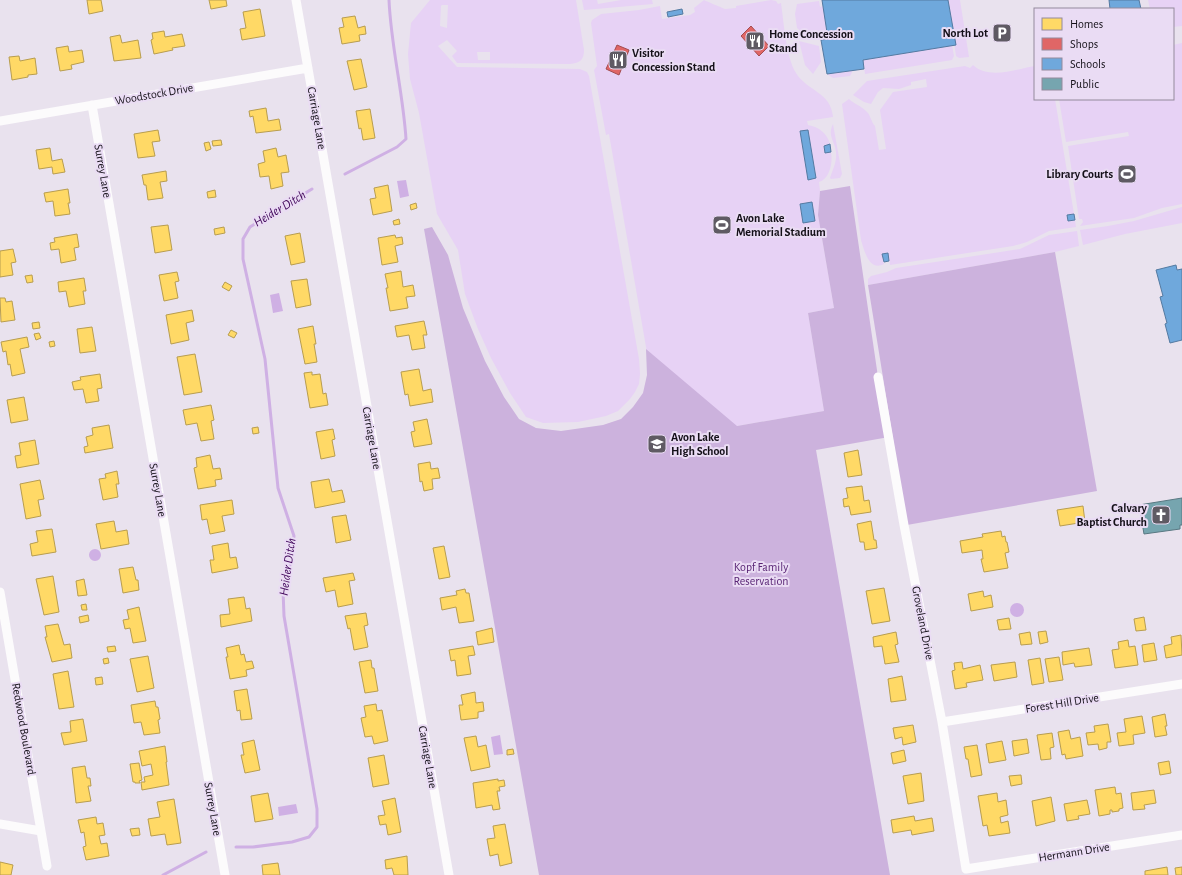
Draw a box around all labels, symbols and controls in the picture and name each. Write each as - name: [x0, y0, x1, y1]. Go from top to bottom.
- legend: [1034, 8, 1174, 100]
- text: Homes: [1070, 18, 1103, 30]
- parking icon: North Lot: [991, 22, 1013, 44]
- place label: North Lot: [942, 27, 988, 39]
- place label: Home Concession Stand: [769, 28, 853, 54]
- restaurant icon: Home Concession Stand: [744, 30, 766, 52]
- text: Shops: [1070, 38, 1098, 50]
- place label: Visitor Concession Stand: [632, 47, 716, 73]
- restaurant icon: Visitor Concession Stand: [607, 49, 629, 71]
- text: Schools: [1070, 58, 1105, 70]
- text: Public: [1070, 78, 1099, 90]
- street label: Woodstock Drive: [114, 81, 194, 107]
- street label: Carriage Lane: [306, 86, 328, 150]
- street label: Surrey Lane: [91, 143, 114, 199]
- sports icon: Library Courts: [1116, 163, 1138, 185]
- place label: Library Courts: [1046, 168, 1113, 181]
- water label: Heider Ditch: [252, 188, 308, 230]
- place label: Avon Lake Memorial Stadium: [736, 212, 826, 238]
- sports icon: Avon Lake Memorial Stadium: [711, 214, 733, 236]
- street label: Carriage Lane: [361, 406, 383, 470]
- place label: Avon Lake High School: [671, 431, 728, 457]
- school or university icon: Avon Lake High School: [646, 433, 668, 455]
- street label: Surrey Lane: [146, 462, 169, 518]
- place label: Calvary Baptist Church: [1076, 502, 1148, 528]
- church icon: Calvary Baptist Church: [1150, 504, 1172, 526]
- water label: Heider Ditch: [278, 537, 298, 597]
- park label: Kopf Family Reservation: [734, 561, 788, 587]
- street label: Groveland Drive: [910, 585, 936, 661]
- street label: Redwood Boulevard: [10, 682, 38, 776]
- street label: Forest Hill Drive: [1024, 691, 1100, 715]
- street label: Carriage Lane: [417, 725, 439, 789]
- street label: Surrey Lane: [201, 781, 224, 837]
- street label: Hermann Drive: [1038, 840, 1110, 864]

